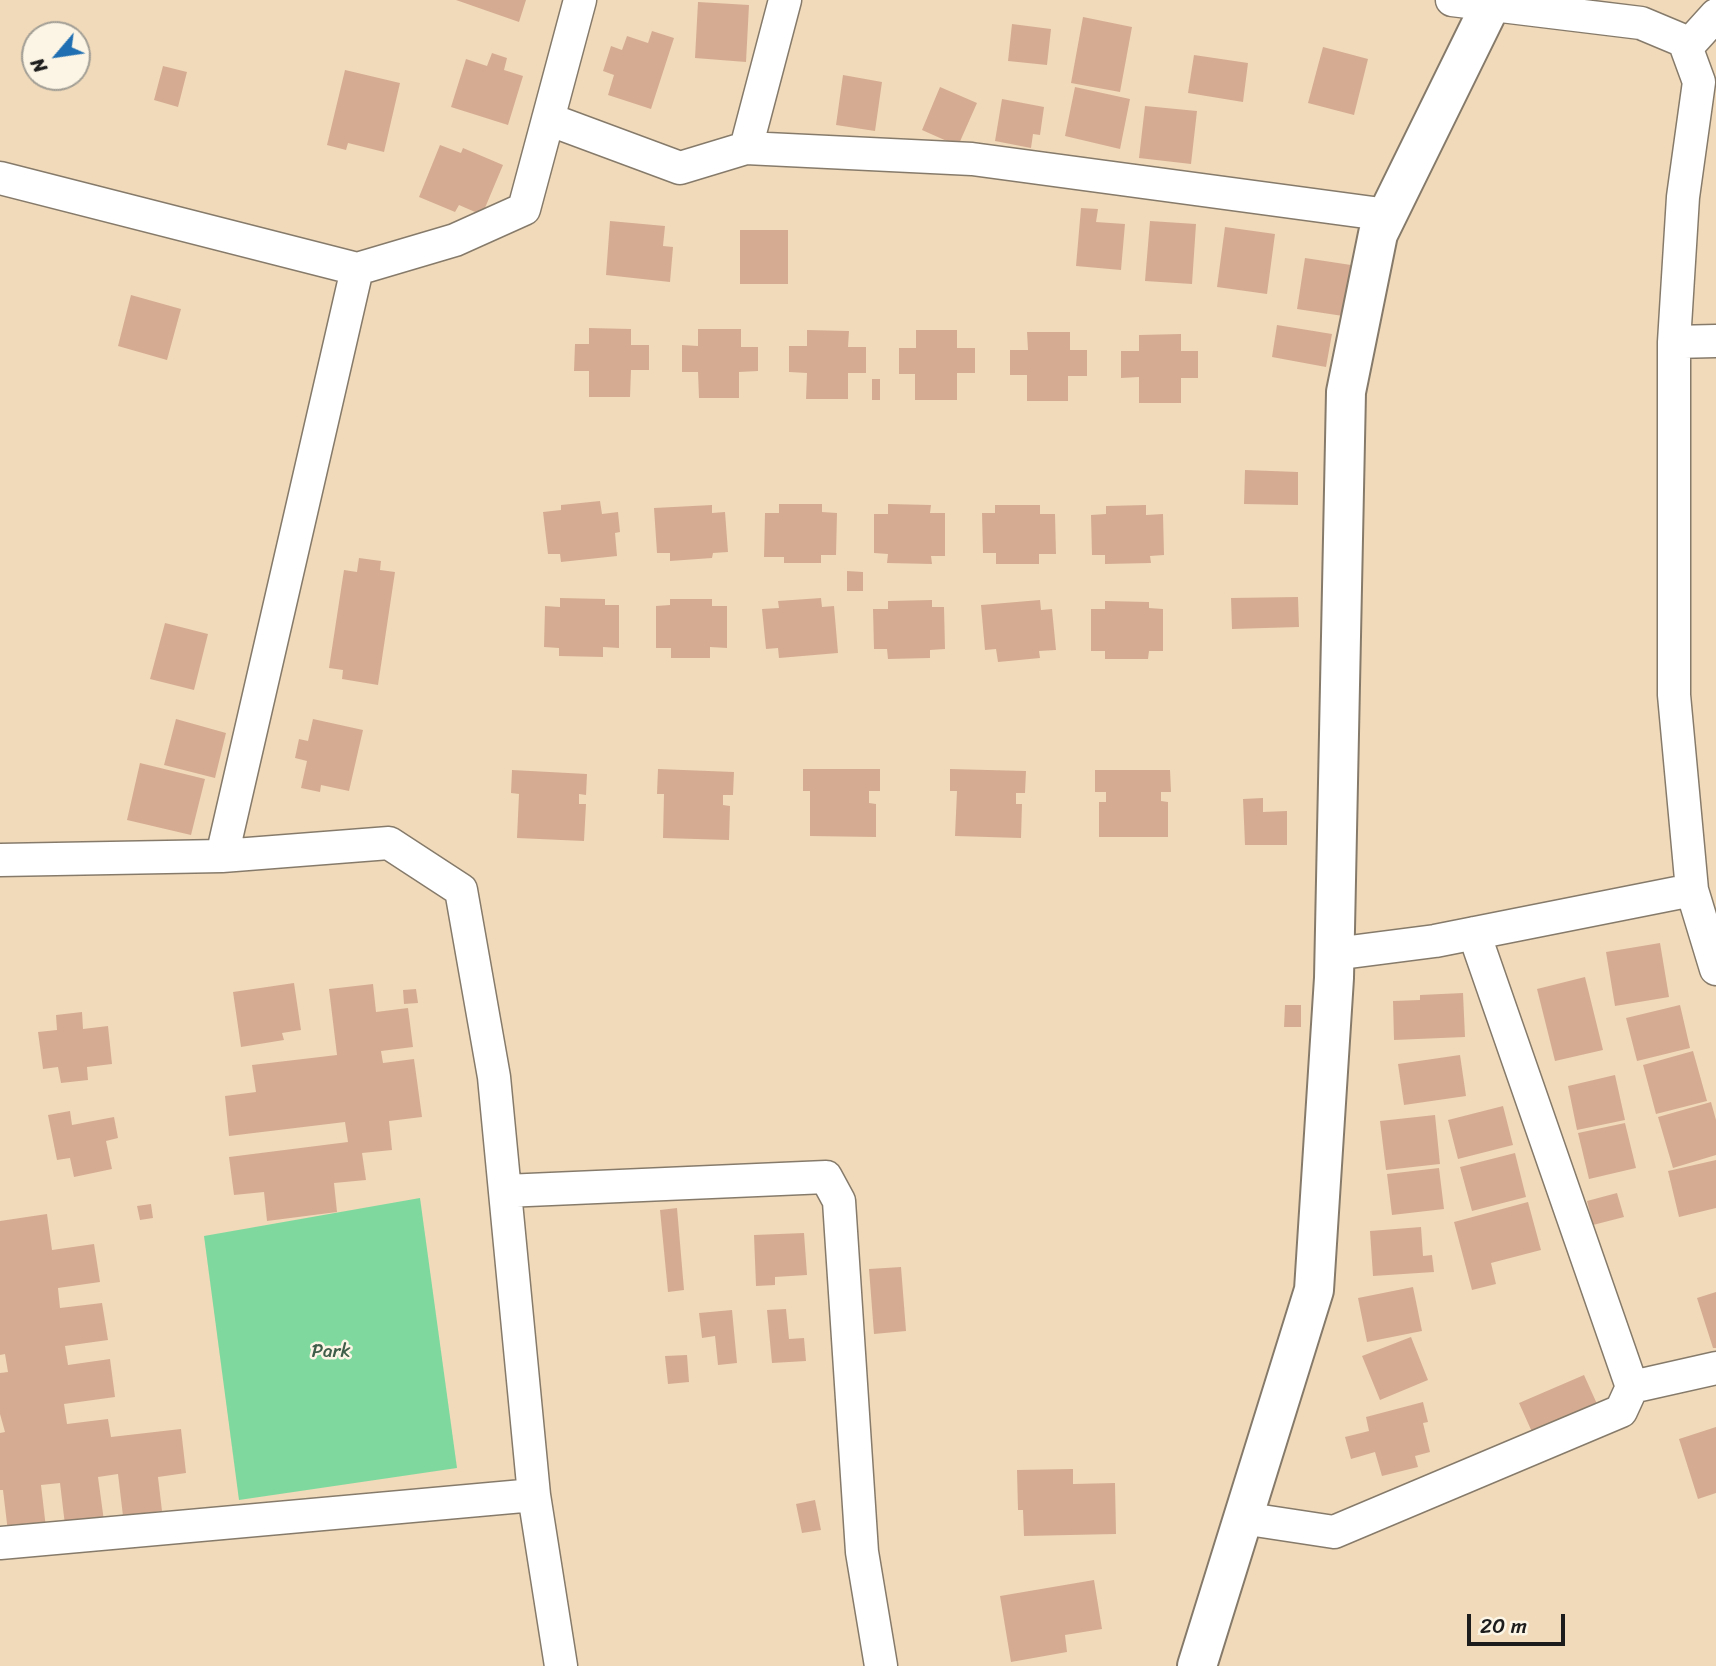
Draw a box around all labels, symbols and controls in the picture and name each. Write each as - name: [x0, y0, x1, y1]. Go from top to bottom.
- north arrow: [21, 21, 91, 91]
- text: N: [21, 52, 57, 79]
- park label: Park: [312, 1341, 350, 1363]
- scale bar: [1471, 1600, 1569, 1644]
- text: 20 m: [1480, 1607, 1527, 1645]

